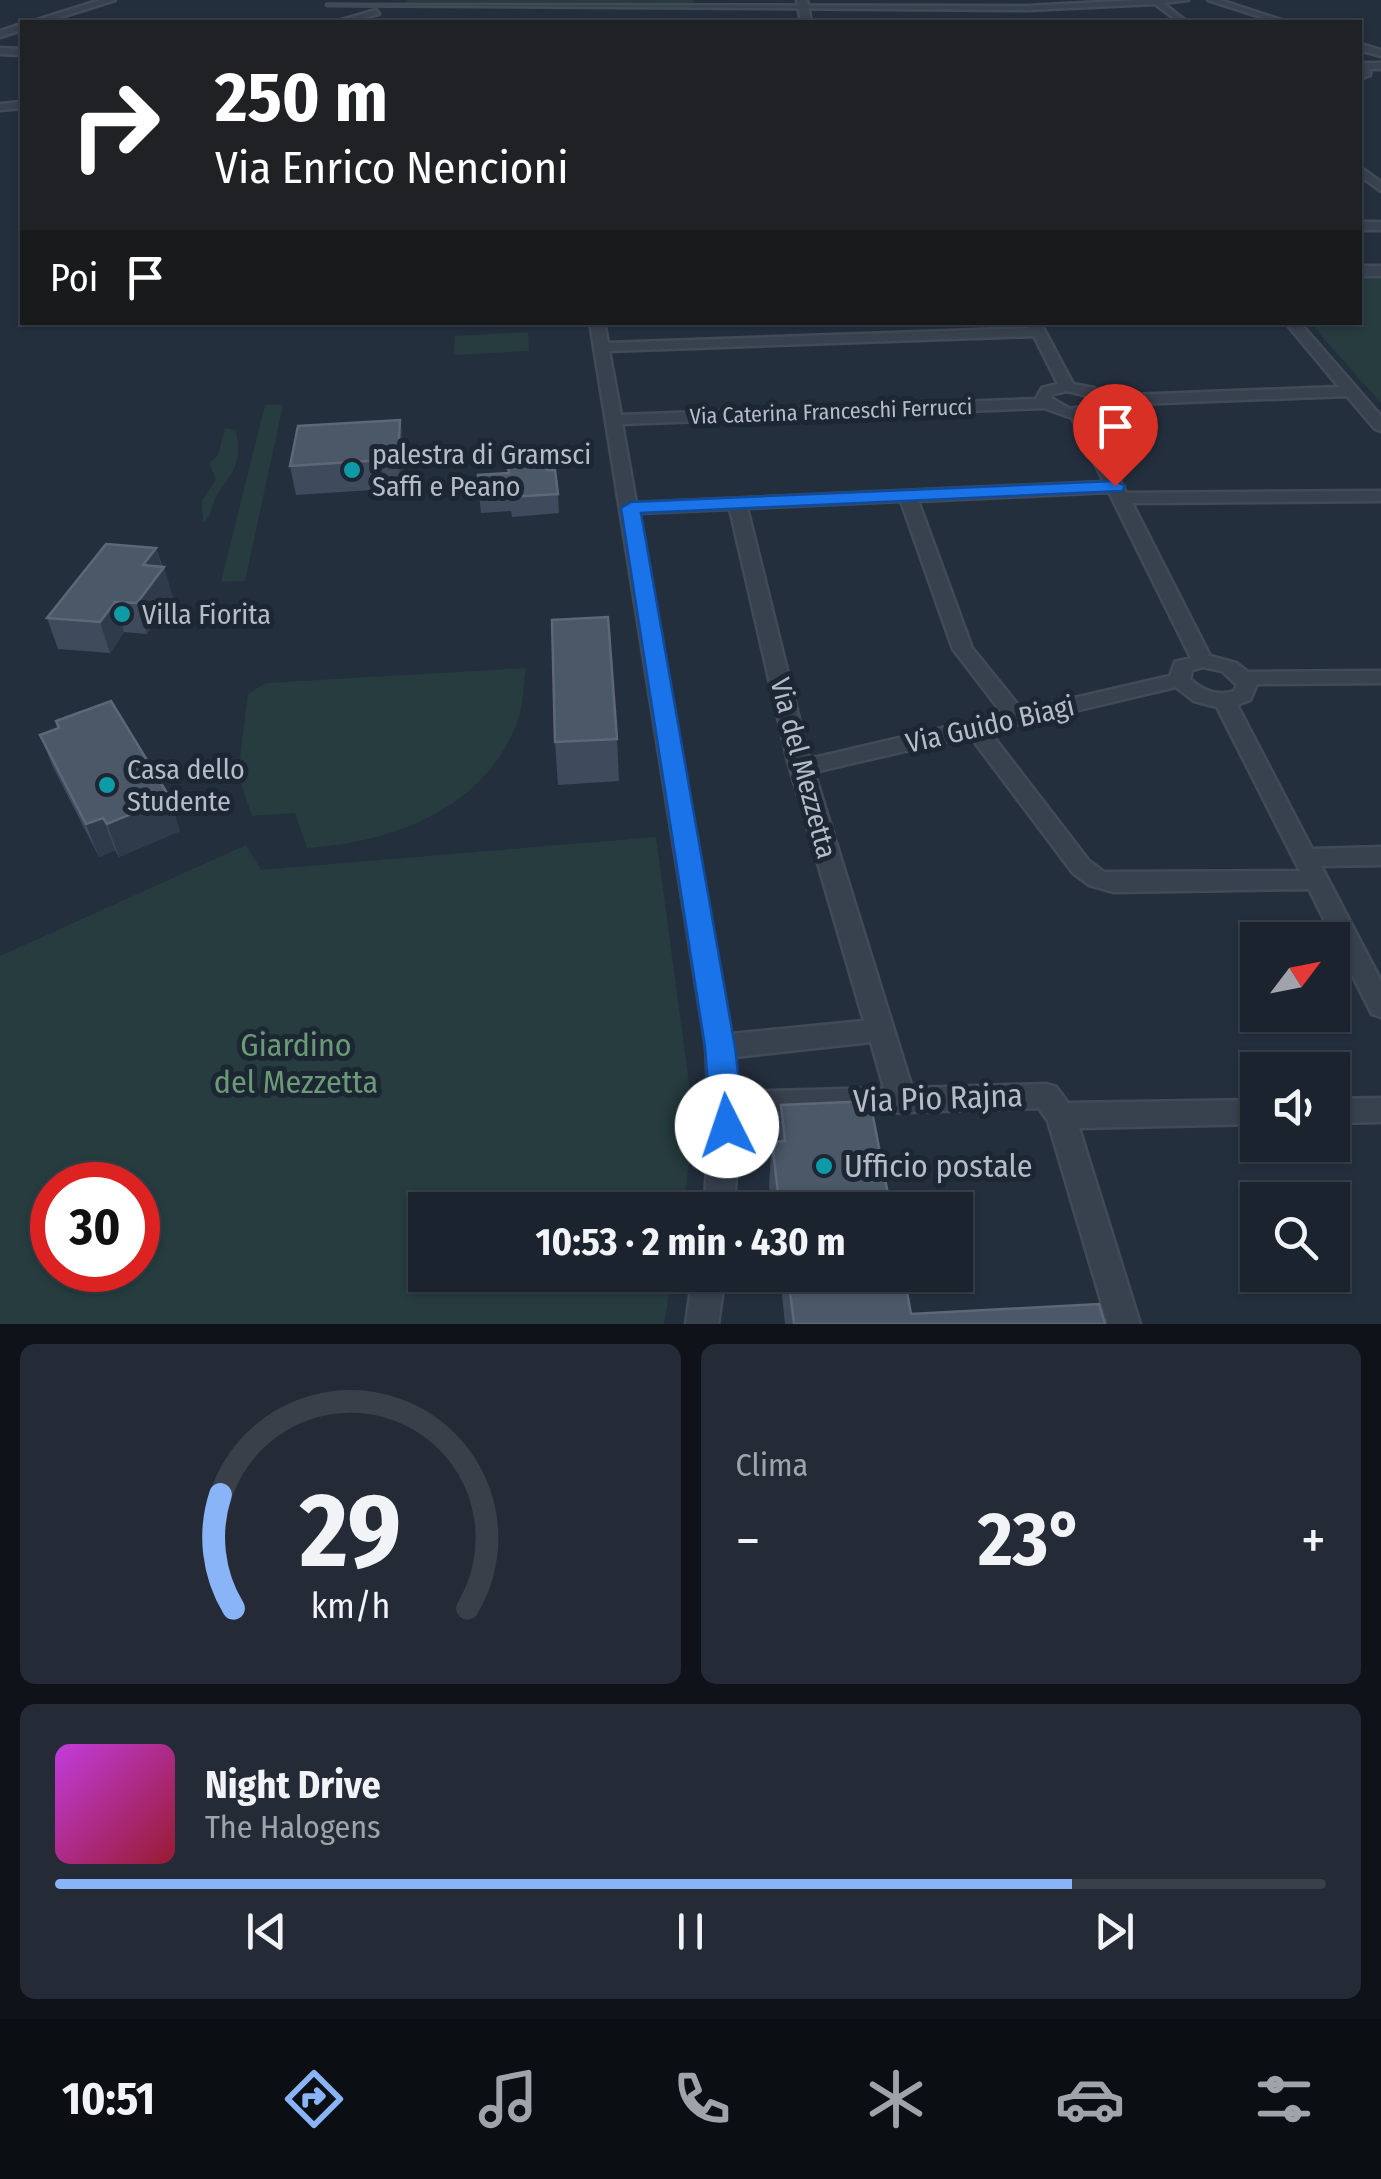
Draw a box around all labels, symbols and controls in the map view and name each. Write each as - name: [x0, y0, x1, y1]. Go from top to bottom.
- text: 250 m: [215, 56, 388, 140]
- icon: right: [50, 60, 180, 190]
- text: Via Enrico Nencioni: [215, 141, 569, 195]
- icon: arrive: [118, 250, 173, 305]
- text: Poi: [50, 255, 98, 301]
- pin: [1073, 384, 1158, 487]
- street label: Via Caterina Franceschi Ferrucci: [689, 393, 973, 430]
- icon: arrive: [1088, 399, 1143, 454]
- place label: palestra di Gramsci Saffi e Peano: [372, 438, 591, 503]
- marker: palestra di Gramsci Saffi e Peano: [341, 459, 363, 481]
- place label: Villa Fiorita: [142, 598, 271, 631]
- marker: Villa Fiorita: [111, 603, 133, 625]
- street label: Via del Mezzetta: [764, 674, 843, 862]
- street label: Via Guido Biagi: [903, 689, 1077, 760]
- place label: Casa dello Studente: [127, 753, 245, 818]
- marker: Casa dello Studente: [96, 774, 118, 796]
- north arrow: [1240, 922, 1350, 1032]
- map controls: [1240, 922, 1350, 1292]
- park label: Giardino del Mezzetta: [214, 1026, 378, 1101]
- button: sound: [1240, 1052, 1350, 1162]
- position arrow: [675, 1074, 779, 1178]
- street label: Via Pio Rajna: [852, 1076, 1024, 1120]
- place label: Ufficio postale: [844, 1147, 1033, 1185]
- marker: Ufficio postale: [813, 1155, 835, 1177]
- speed limit sign: 30: [30, 1162, 160, 1292]
- button: search: [1240, 1182, 1350, 1292]
- text: 10:53 · 2 min · 430 m: [535, 1219, 846, 1265]
- text: Clima: [736, 1446, 808, 1484]
- text: 29: [299, 1469, 401, 1594]
- text: 23°: [978, 1495, 1083, 1585]
- text: −: [736, 1508, 760, 1574]
- text: +: [1301, 1508, 1326, 1574]
- text: km/h: [310, 1585, 390, 1627]
- text: Night Drive: [205, 1762, 381, 1808]
- text: The Halogens: [205, 1808, 381, 1846]
- icon: previous: [239, 1904, 294, 1959]
- icon: pause: [663, 1904, 718, 1959]
- icon: next: [1087, 1904, 1142, 1959]
- icon: directions: [279, 2064, 349, 2134]
- icon: music: [473, 2064, 543, 2134]
- icon: phone: [667, 2064, 737, 2134]
- icon: climate: [861, 2064, 931, 2134]
- icon: car: [1055, 2064, 1125, 2134]
- icon: filters: [1249, 2064, 1319, 2134]
- text: 10:51: [62, 2072, 155, 2126]

